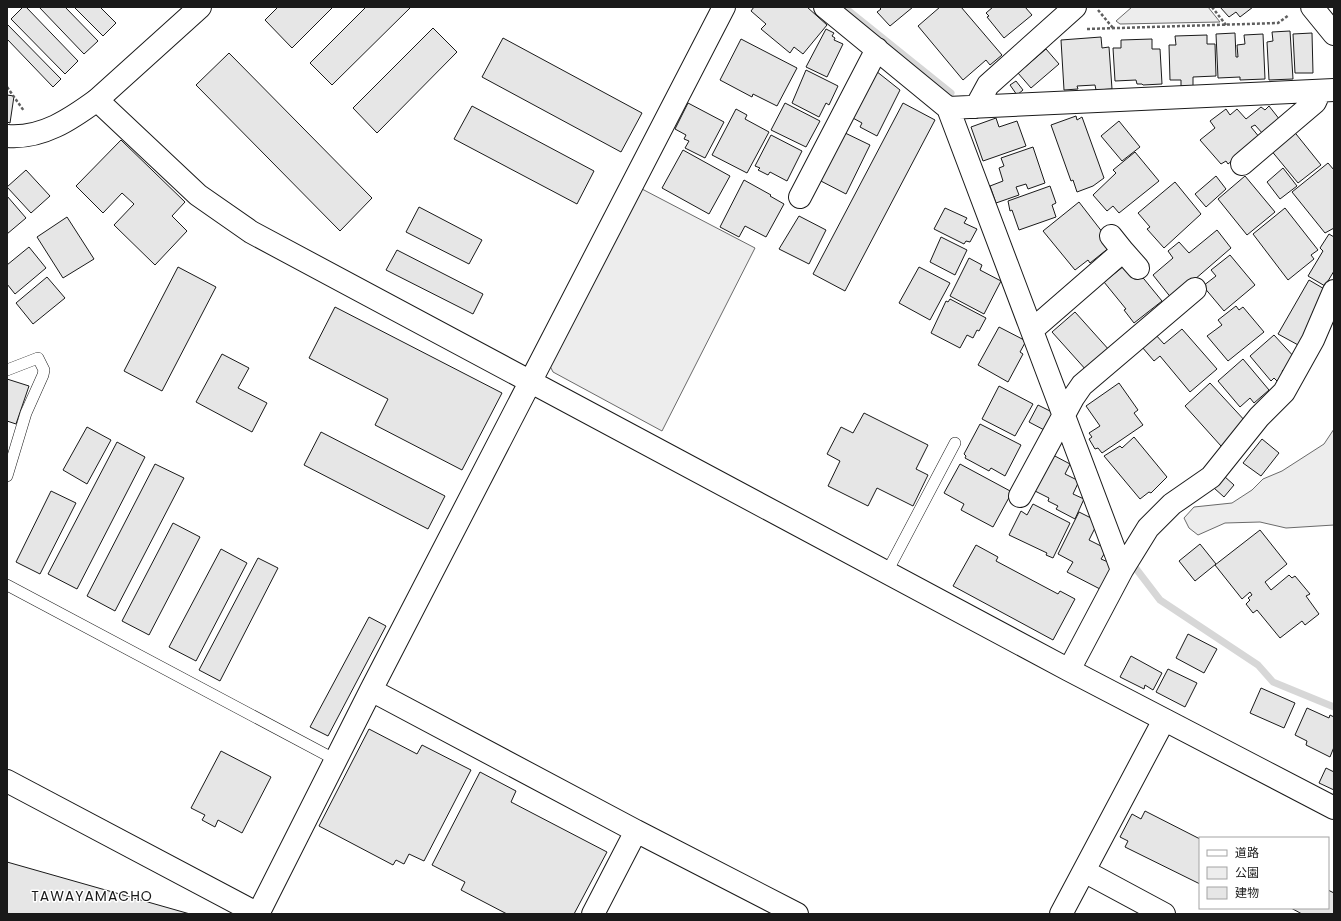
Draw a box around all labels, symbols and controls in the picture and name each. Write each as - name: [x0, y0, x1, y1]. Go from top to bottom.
- legend: [1199, 837, 1329, 909]
- text: 道路: [1235, 844, 1259, 861]
- text: 公園: [1235, 864, 1259, 881]
- text: 建物: [1235, 884, 1259, 901]
- district label: TAWAYAMACHO: [31, 886, 153, 906]

